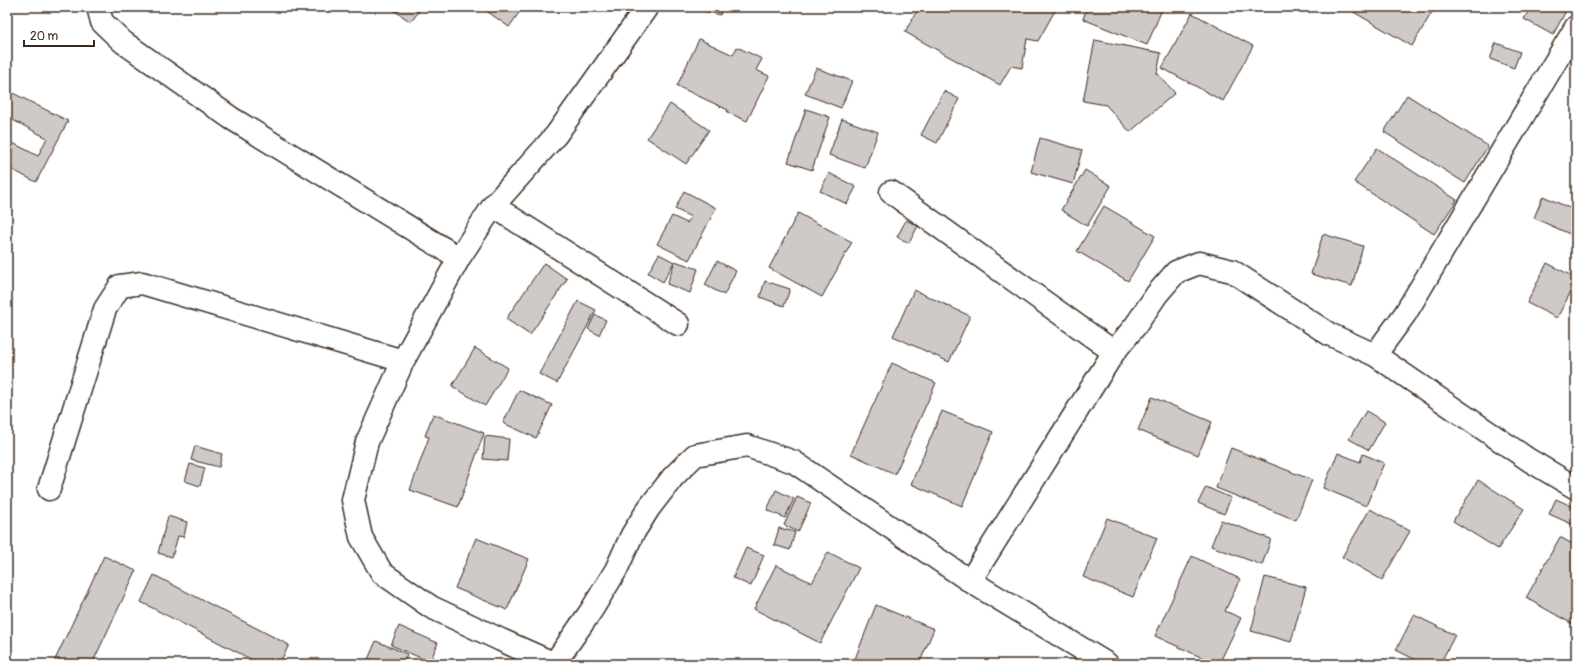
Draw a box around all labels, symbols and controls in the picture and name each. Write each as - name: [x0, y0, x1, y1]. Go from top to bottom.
- scale bar: [24, 22, 94, 48]
- text: 20 m: [30, 29, 59, 44]

